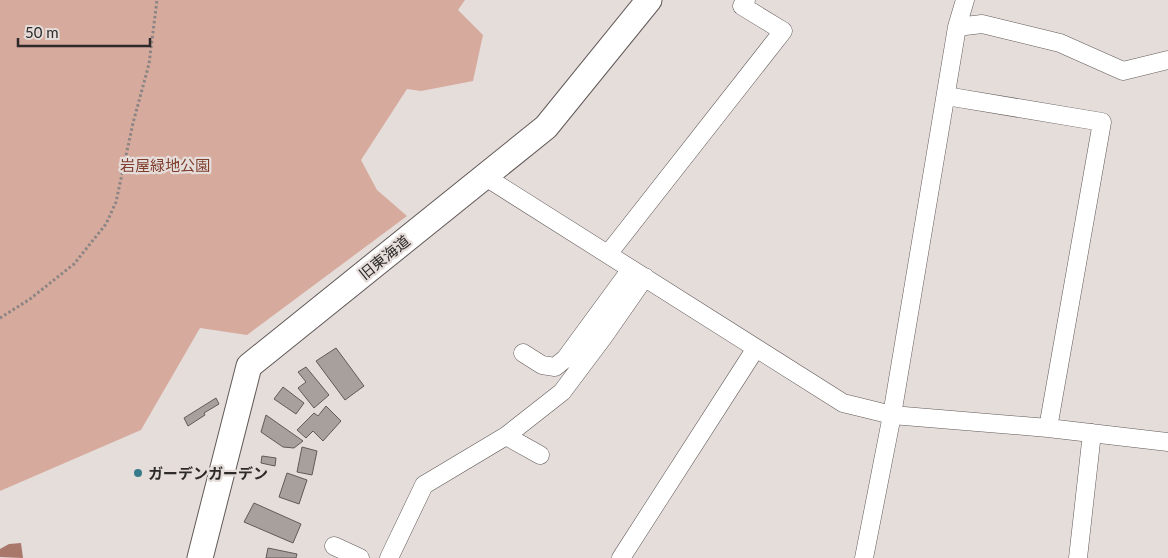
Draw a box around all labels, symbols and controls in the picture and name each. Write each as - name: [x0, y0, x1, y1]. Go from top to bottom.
- scale bar: [18, 15, 150, 47]
- text: 50 m: [25, 23, 59, 41]
- park label: 岩屋緑地公園: [120, 156, 210, 174]
- street label: 旧東海道: [355, 231, 413, 283]
- place label: ガーデンガーデン: [148, 464, 268, 482]
- marker: ガーデンガーデン: [132, 467, 144, 479]

